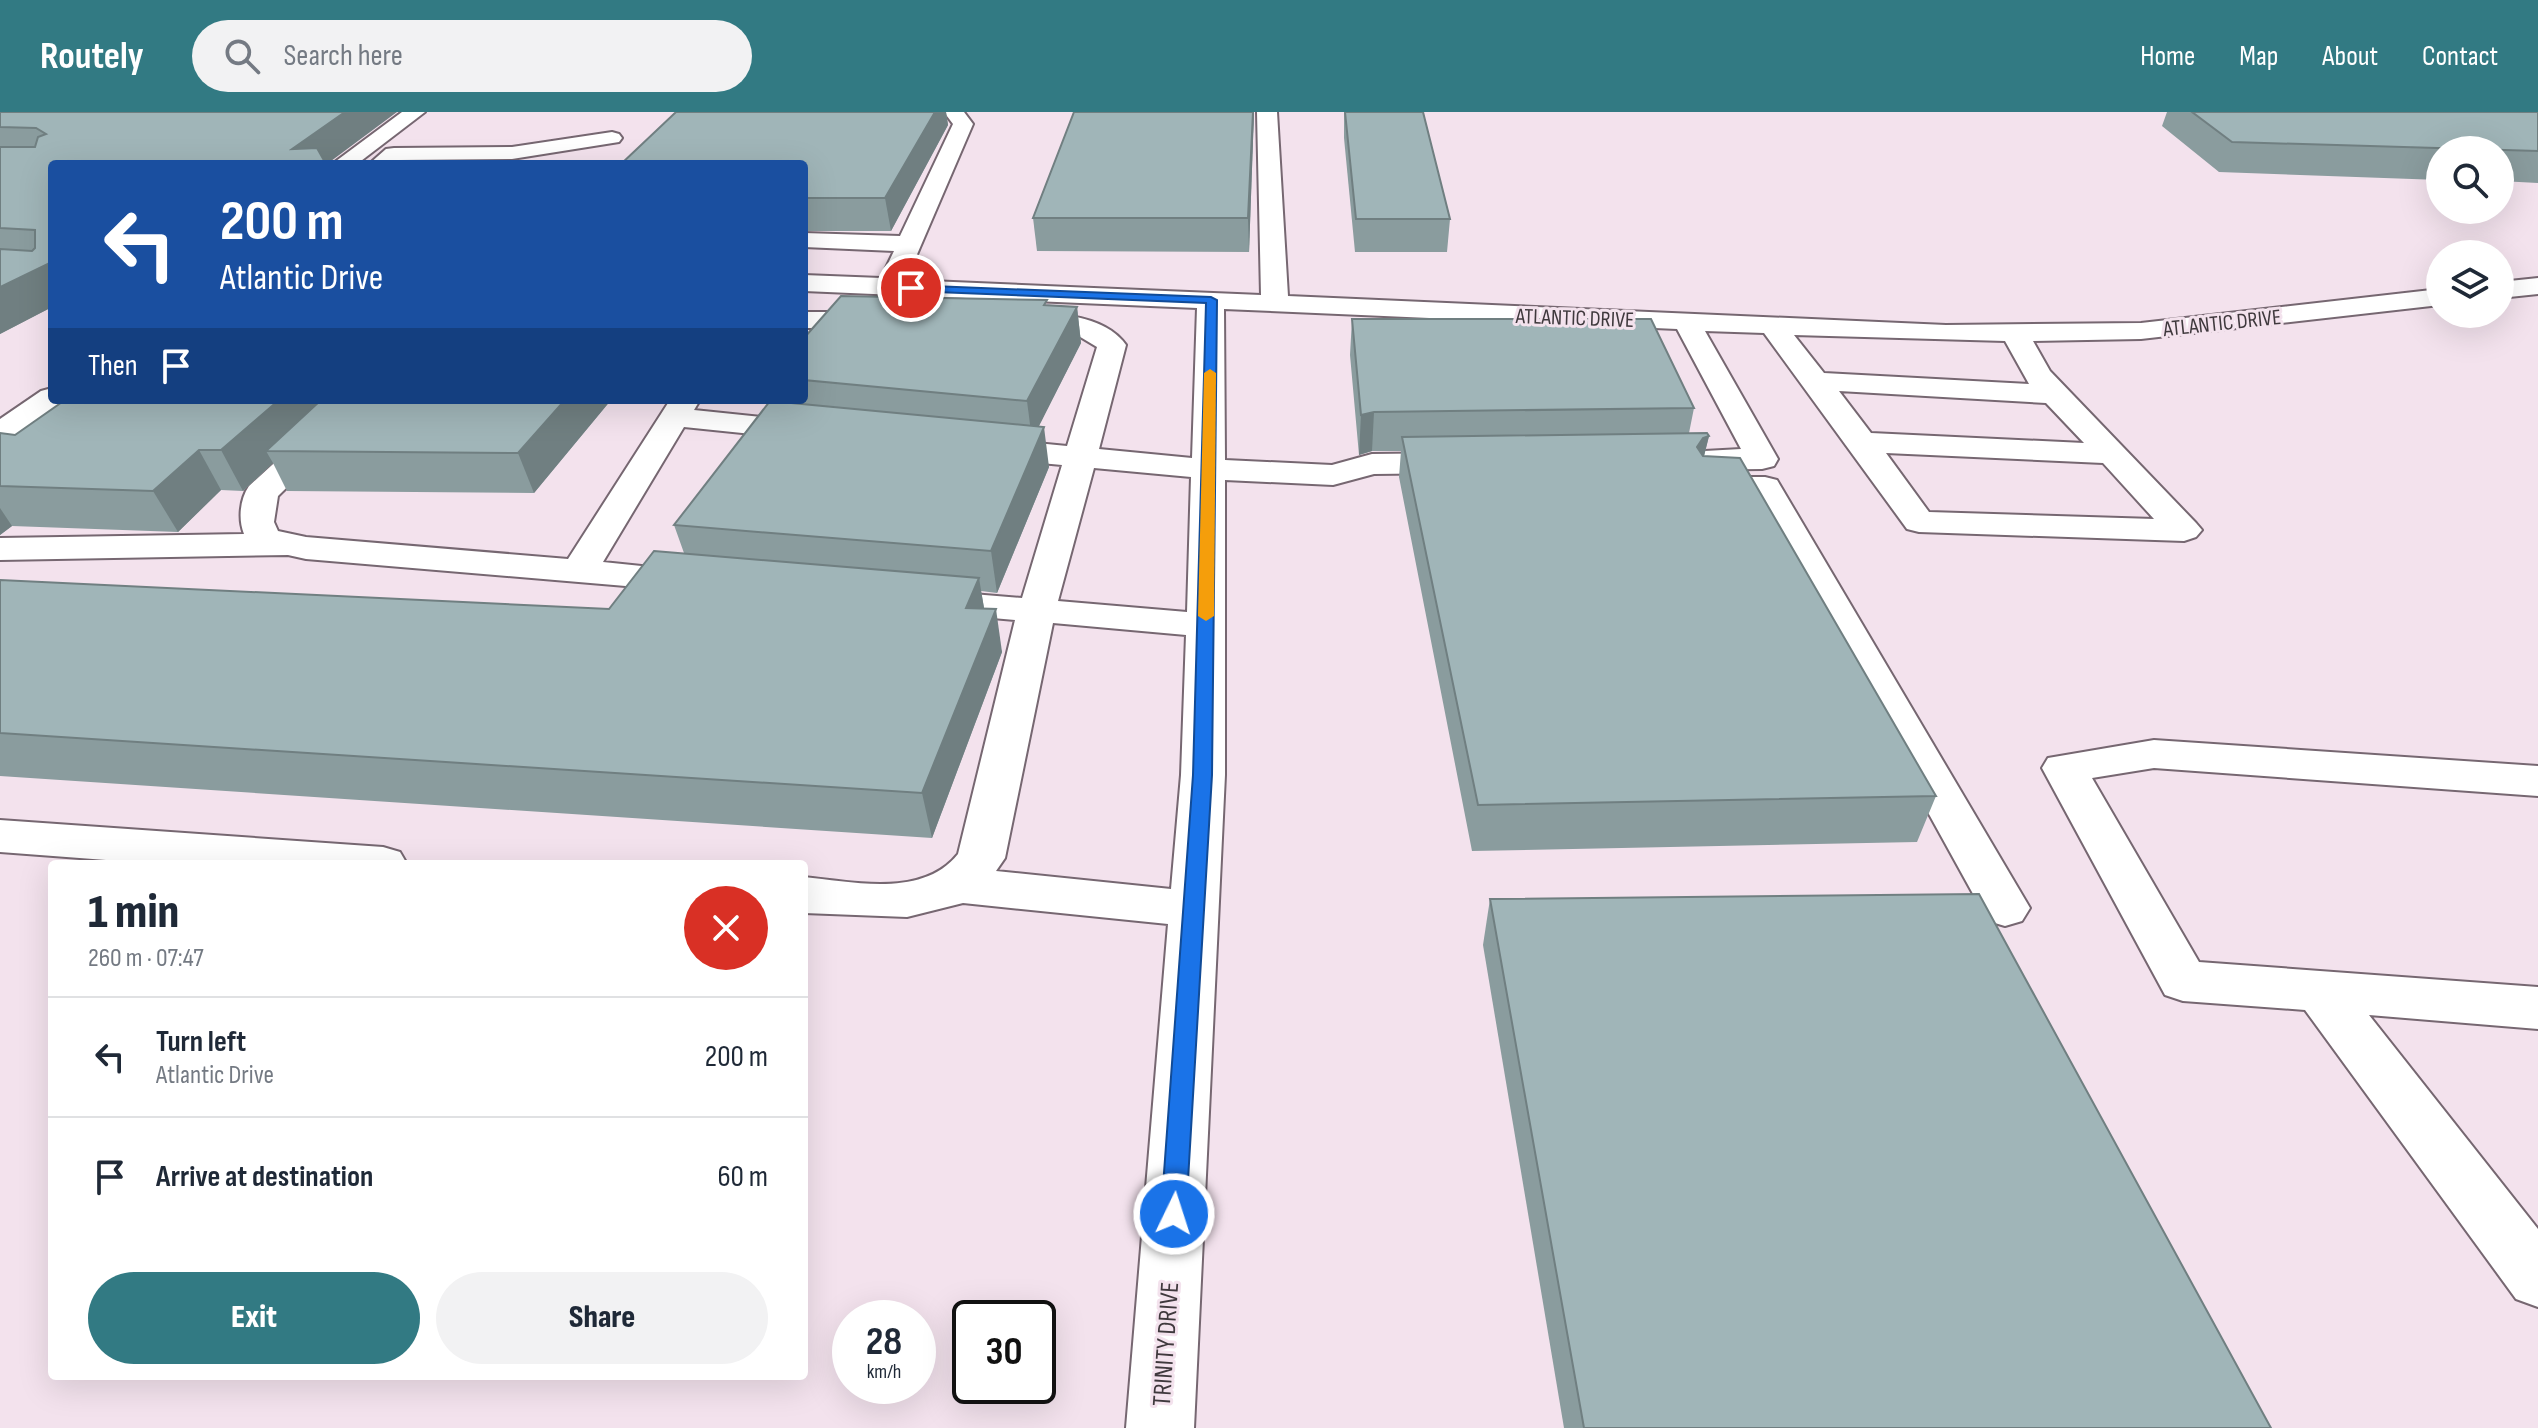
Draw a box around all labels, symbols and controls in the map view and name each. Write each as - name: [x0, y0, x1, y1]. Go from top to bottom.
- search box: [192, 20, 752, 92]
- text: Routely: [40, 34, 144, 79]
- icon: search: [220, 34, 264, 78]
- text: Search here: [284, 38, 403, 74]
- text: Home: [2140, 40, 2195, 73]
- text: Map: [2239, 40, 2278, 73]
- text: About: [2322, 40, 2378, 73]
- text: Contact: [2422, 40, 2498, 73]
- map controls: [2426, 136, 2514, 328]
- button: search: [2426, 136, 2514, 224]
- text: 200 m: [220, 189, 344, 256]
- icon: left: [88, 192, 192, 296]
- button: layers: [2426, 240, 2514, 328]
- pin: [877, 254, 945, 322]
- text: Atlantic Drive: [220, 257, 383, 300]
- icon: arrive: [889, 266, 933, 310]
- street label: ATLANTIC DRIVE: [1514, 303, 1635, 334]
- street label: ATLANTIC DRIVE: [2161, 304, 2282, 343]
- icon: arrive: [154, 344, 198, 388]
- text: Then: [88, 348, 138, 384]
- text: 1 min: [88, 884, 179, 941]
- button: close: [684, 886, 768, 970]
- text: 260 m · 07:47: [88, 943, 204, 974]
- text: Turn left: [156, 1024, 246, 1060]
- icon: left: [88, 1035, 132, 1079]
- text: 200 m: [705, 1039, 768, 1075]
- text: Atlantic Drive: [156, 1060, 274, 1091]
- icon: arrive: [88, 1155, 132, 1199]
- text: Arrive at destination: [156, 1159, 373, 1195]
- text: 60 m: [717, 1159, 768, 1195]
- position arrow: [1132, 1172, 1216, 1256]
- button: Exit: [88, 1272, 420, 1364]
- button: Share: [436, 1272, 768, 1364]
- street label: TRINITY DRIVE: [1147, 1281, 1186, 1407]
- speed limit sign: 30: [952, 1300, 1056, 1404]
- text: 28: [866, 1318, 902, 1366]
- text: km/h: [867, 1360, 901, 1384]

